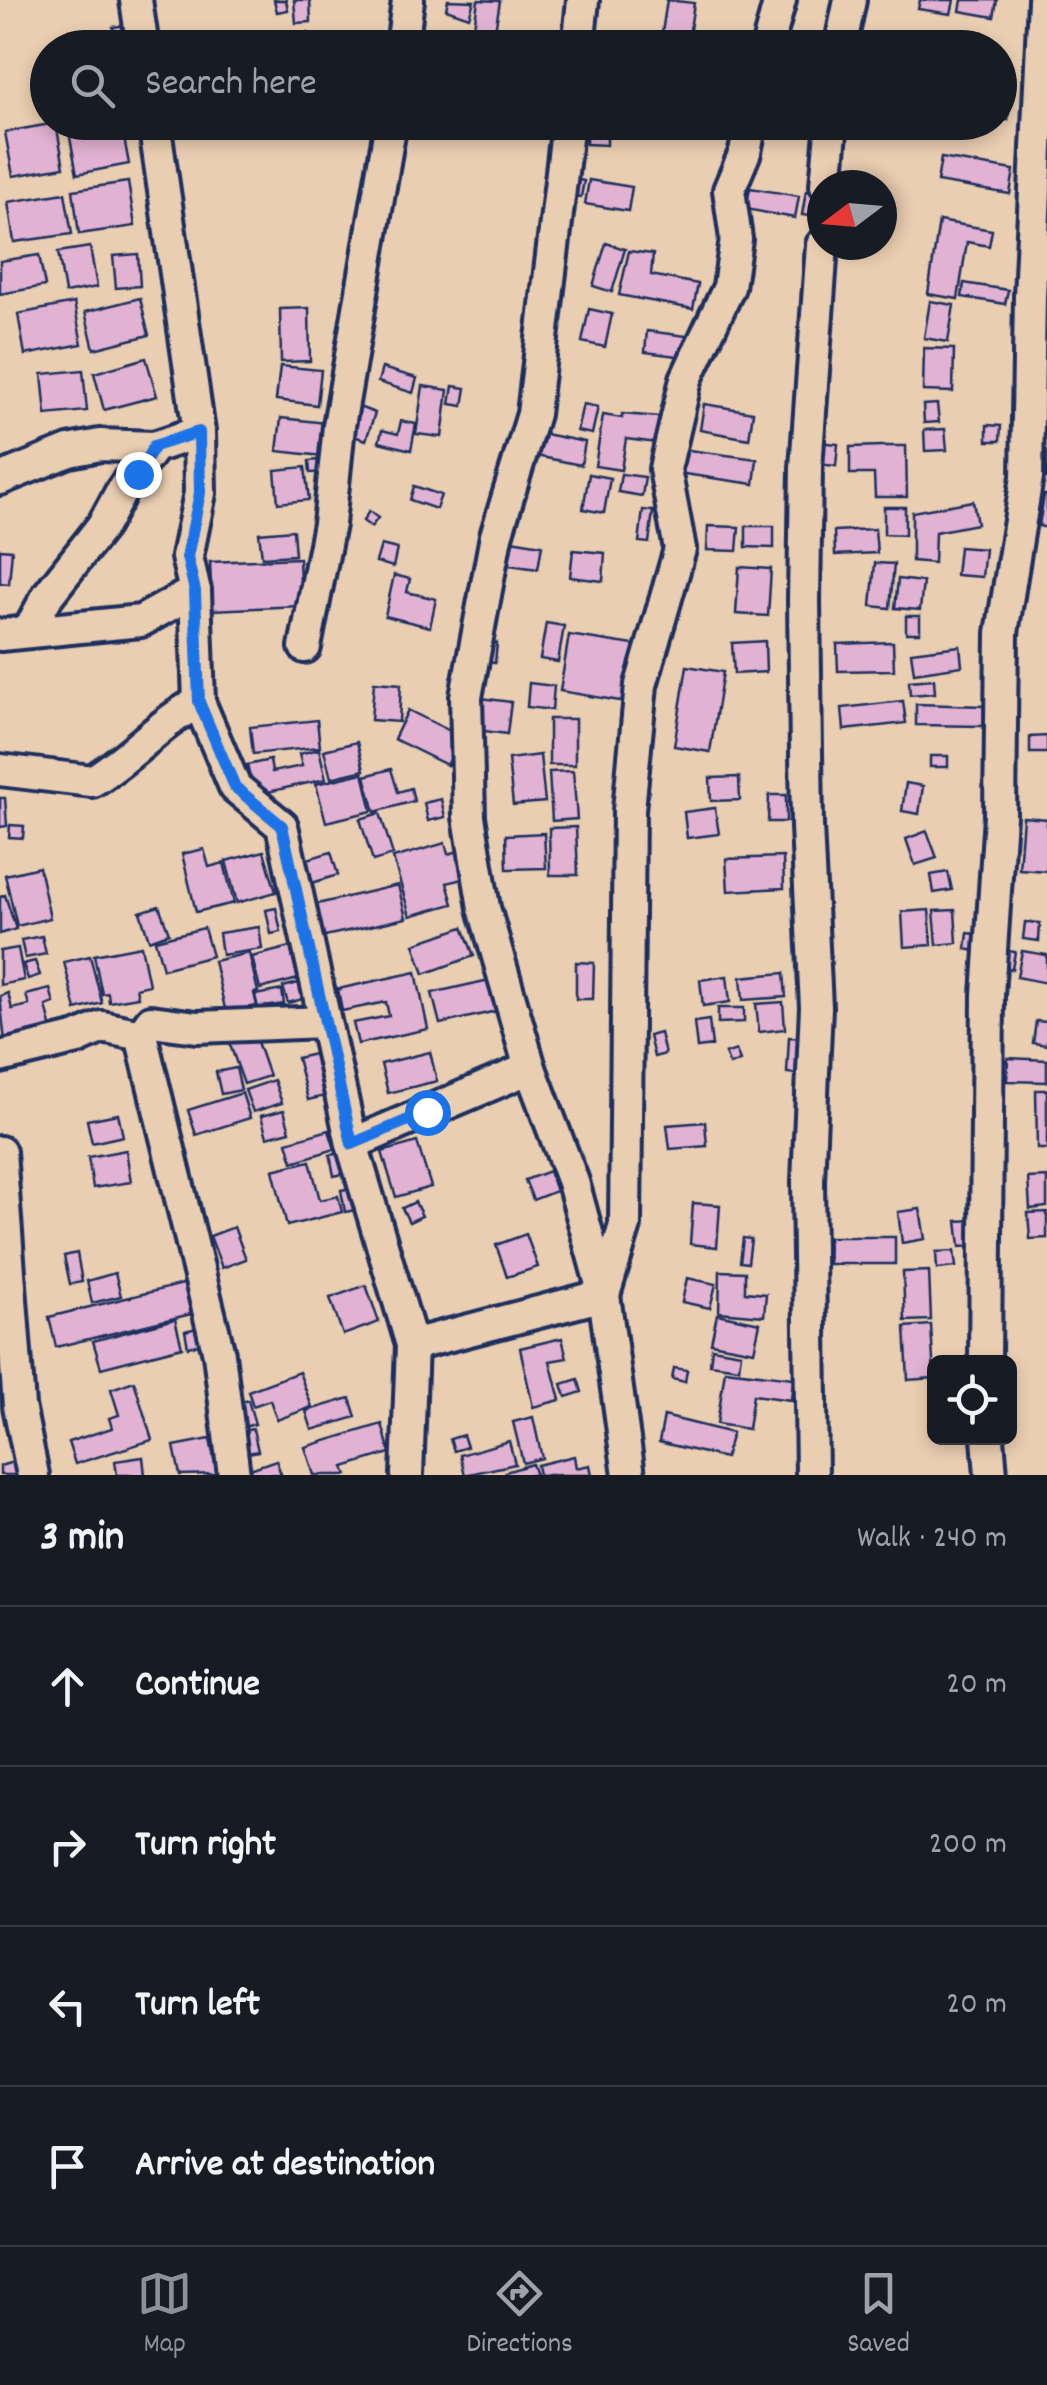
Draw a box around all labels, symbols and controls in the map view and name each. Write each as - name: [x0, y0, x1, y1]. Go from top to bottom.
- search box: [30, 30, 1017, 140]
- icon: search: [65, 58, 120, 113]
- text: Search here: [145, 58, 317, 113]
- north arrow: [807, 170, 897, 260]
- route end: [116, 452, 162, 498]
- route start: [405, 1090, 451, 1136]
- map controls: [927, 1355, 1017, 1445]
- button: locate: [927, 1355, 1017, 1445]
- text: 3 min: [40, 1510, 124, 1570]
- text: Walk · 240 m: [857, 1517, 1007, 1563]
- icon: ahead: [40, 1659, 95, 1714]
- text: Continue: [135, 1659, 260, 1714]
- text: 20 m: [946, 1663, 1007, 1709]
- icon: right: [40, 1819, 95, 1874]
- text: Turn right: [135, 1819, 276, 1874]
- text: 200 m: [929, 1823, 1007, 1869]
- icon: left: [40, 1979, 95, 2034]
- text: Turn left: [135, 1979, 260, 2034]
- text: 20 m: [946, 1983, 1007, 2029]
- icon: arrive: [40, 2139, 95, 2194]
- text: Arrive at destination: [135, 2139, 435, 2194]
- tab: Map: [137, 2266, 192, 2366]
- tab: Directions: [467, 2266, 573, 2366]
- tab: Saved: [847, 2266, 910, 2366]

